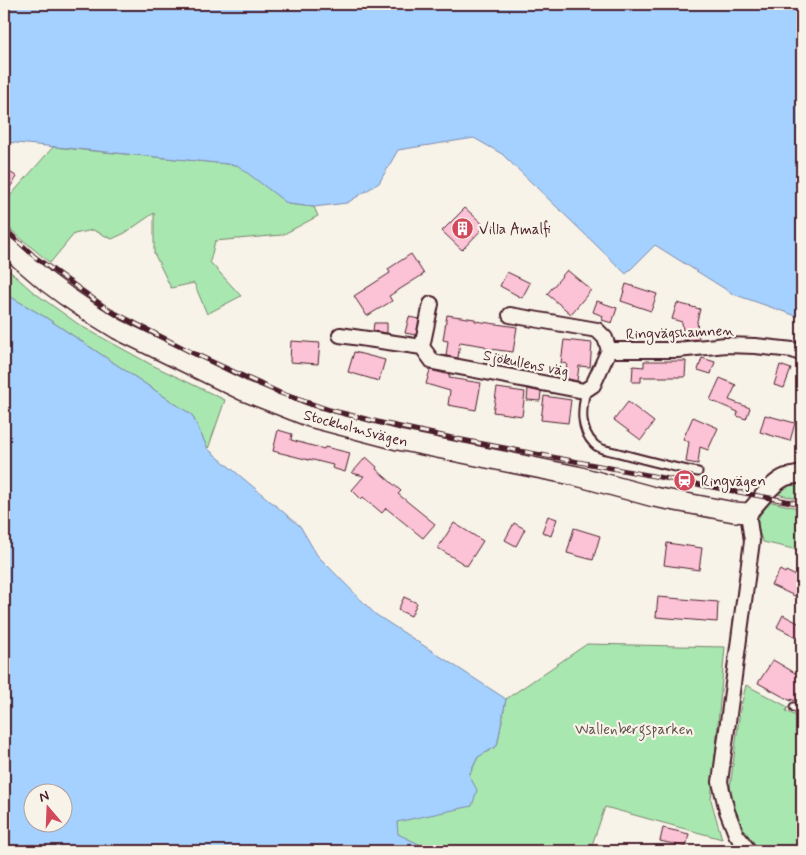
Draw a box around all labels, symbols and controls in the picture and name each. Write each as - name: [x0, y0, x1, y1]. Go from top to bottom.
- building icon: Villa Amalfi: [451, 217, 475, 241]
- place label: Villa Amalfi: [479, 220, 551, 240]
- street label: Ringvägshamnen: [626, 321, 735, 346]
- street label: Sjökullens väg: [481, 346, 570, 382]
- street label: Stockholmsvägen: [301, 405, 410, 453]
- station icon: Ringvägen: [673, 469, 697, 493]
- place label: Ringvägen: [701, 472, 766, 493]
- park label: Wallenbergsparken: [575, 720, 693, 741]
- north arrow: [22, 782, 72, 832]
- text: N: [37, 787, 51, 807]

